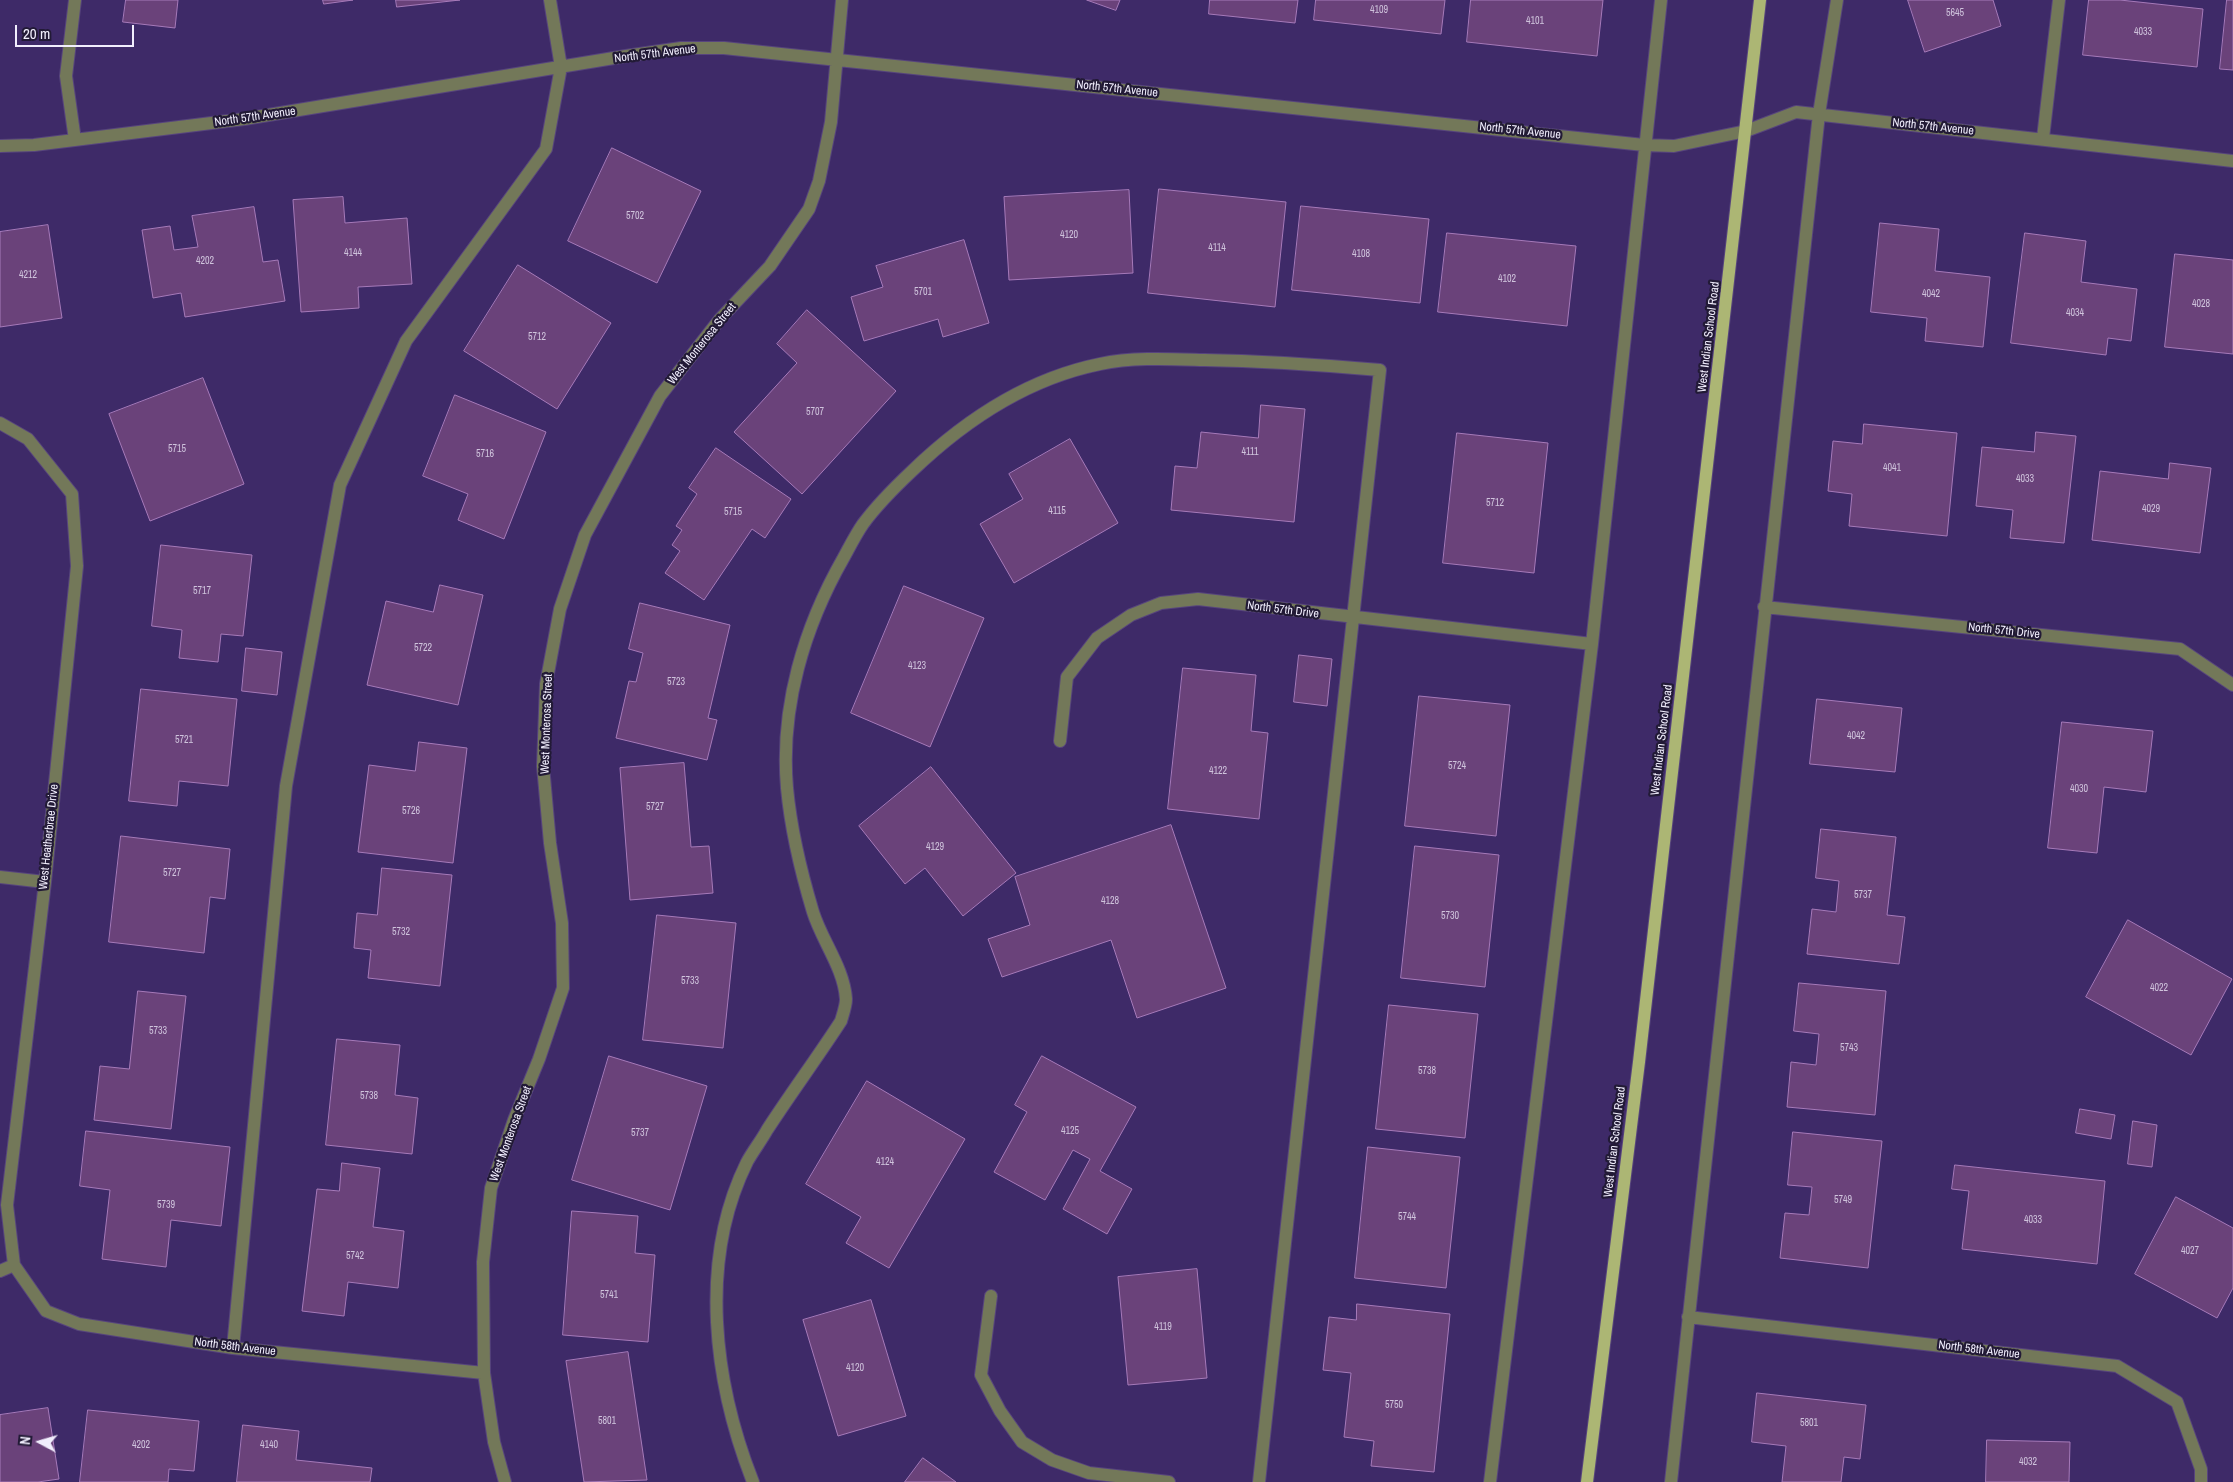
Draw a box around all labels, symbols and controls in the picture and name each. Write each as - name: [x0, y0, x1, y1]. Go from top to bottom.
- house number: 4109: [1370, 4, 1388, 16]
- house number: 5645: [1946, 7, 1964, 19]
- scale bar: [18, 15, 136, 47]
- house number: 4101: [1526, 15, 1544, 27]
- text: 20 m: [23, 23, 50, 44]
- house number: 4033: [2134, 26, 2152, 38]
- street label: North 57th Avenue: [613, 42, 697, 66]
- street label: North 57th Avenue: [1076, 78, 1158, 100]
- street label: North 57th Avenue: [213, 104, 297, 130]
- street label: North 57th Avenue: [1892, 116, 1974, 138]
- street label: North 57th Avenue: [1479, 120, 1561, 142]
- house number: 5702: [626, 210, 644, 222]
- house number: 4120: [1060, 229, 1078, 241]
- house number: 4114: [1208, 242, 1226, 254]
- house number: 4144: [344, 247, 362, 259]
- house number: 4108: [1352, 248, 1370, 260]
- house number: 4202: [196, 255, 214, 267]
- house number: 4212: [19, 269, 37, 281]
- house number: 4102: [1498, 273, 1516, 285]
- street label: West Indian School Road: [1695, 281, 1723, 393]
- house number: 5701: [914, 286, 932, 298]
- house number: 4042: [1922, 288, 1940, 300]
- house number: 4028: [2192, 298, 2210, 310]
- street label: West Monterosa Street: [665, 300, 739, 388]
- house number: 4034: [2066, 307, 2084, 319]
- house number: 5712: [528, 331, 546, 343]
- house number: 5707: [806, 406, 824, 418]
- house number: 5715: [168, 443, 186, 455]
- house number: 4111: [1241, 446, 1259, 458]
- house number: 5716: [476, 448, 494, 460]
- house number: 4041: [1883, 462, 1901, 474]
- house number: 4033: [2016, 473, 2034, 485]
- house number: 5712: [1486, 497, 1504, 509]
- house number: 4029: [2142, 503, 2160, 515]
- house number: 4115: [1048, 505, 1066, 517]
- house number: 5715: [724, 506, 742, 518]
- house number: 5717: [193, 585, 211, 597]
- street label: North 57th Drive: [1246, 598, 1320, 622]
- street label: North 57th Drive: [1967, 620, 2041, 642]
- house number: 5722: [414, 642, 432, 654]
- house number: 4123: [908, 660, 926, 672]
- street label: West Monterosa Street: [538, 674, 556, 774]
- house number: 5723: [667, 676, 685, 688]
- street label: West Indian School Road: [1648, 684, 1676, 796]
- house number: 4042: [1847, 730, 1865, 742]
- house number: 5721: [175, 734, 193, 746]
- house number: 5724: [1448, 760, 1466, 772]
- house number: 4122: [1209, 765, 1227, 777]
- house number: 4030: [2070, 783, 2088, 795]
- street label: West Heatherbrae Drive: [36, 784, 62, 890]
- house number: 5727: [646, 801, 664, 813]
- house number: 5726: [402, 805, 420, 817]
- house number: 4129: [926, 841, 944, 853]
- house number: 5727: [163, 867, 181, 879]
- house number: 5737: [1854, 889, 1872, 901]
- house number: 4128: [1101, 895, 1119, 907]
- house number: 5730: [1441, 910, 1459, 922]
- house number: 5732: [392, 926, 410, 938]
- house number: 5733: [681, 975, 699, 987]
- house number: 4022: [2150, 982, 2168, 994]
- house number: 5733: [149, 1025, 167, 1037]
- house number: 5743: [1840, 1042, 1858, 1054]
- house number: 5738: [1418, 1065, 1436, 1077]
- street label: West Monterosa Street: [487, 1084, 535, 1184]
- street label: West Indian School Road: [1601, 1086, 1629, 1198]
- house number: 5738: [360, 1090, 378, 1102]
- house number: 4125: [1061, 1125, 1079, 1137]
- house number: 5737: [631, 1127, 649, 1139]
- house number: 4124: [876, 1156, 894, 1168]
- house number: 5749: [1834, 1194, 1852, 1206]
- house number: 5739: [157, 1199, 175, 1211]
- house number: 5744: [1398, 1211, 1416, 1223]
- house number: 4033: [2024, 1214, 2042, 1226]
- house number: 4027: [2181, 1245, 2199, 1257]
- house number: 5742: [346, 1250, 364, 1262]
- house number: 5741: [600, 1289, 618, 1301]
- house number: 4119: [1154, 1321, 1172, 1333]
- street label: North 58th Avenue: [193, 1335, 277, 1359]
- street label: North 58th Avenue: [1937, 1338, 2021, 1362]
- house number: 4120: [846, 1362, 864, 1374]
- house number: 5750: [1385, 1399, 1403, 1411]
- house number: 5801: [598, 1415, 616, 1427]
- north arrow: [15, 1417, 65, 1467]
- house number: 5801: [1800, 1417, 1818, 1429]
- text: N: [16, 1435, 34, 1446]
- house number: 4202: [132, 1439, 150, 1451]
- house number: 4140: [260, 1439, 278, 1451]
- house number: 4032: [2019, 1456, 2037, 1468]

